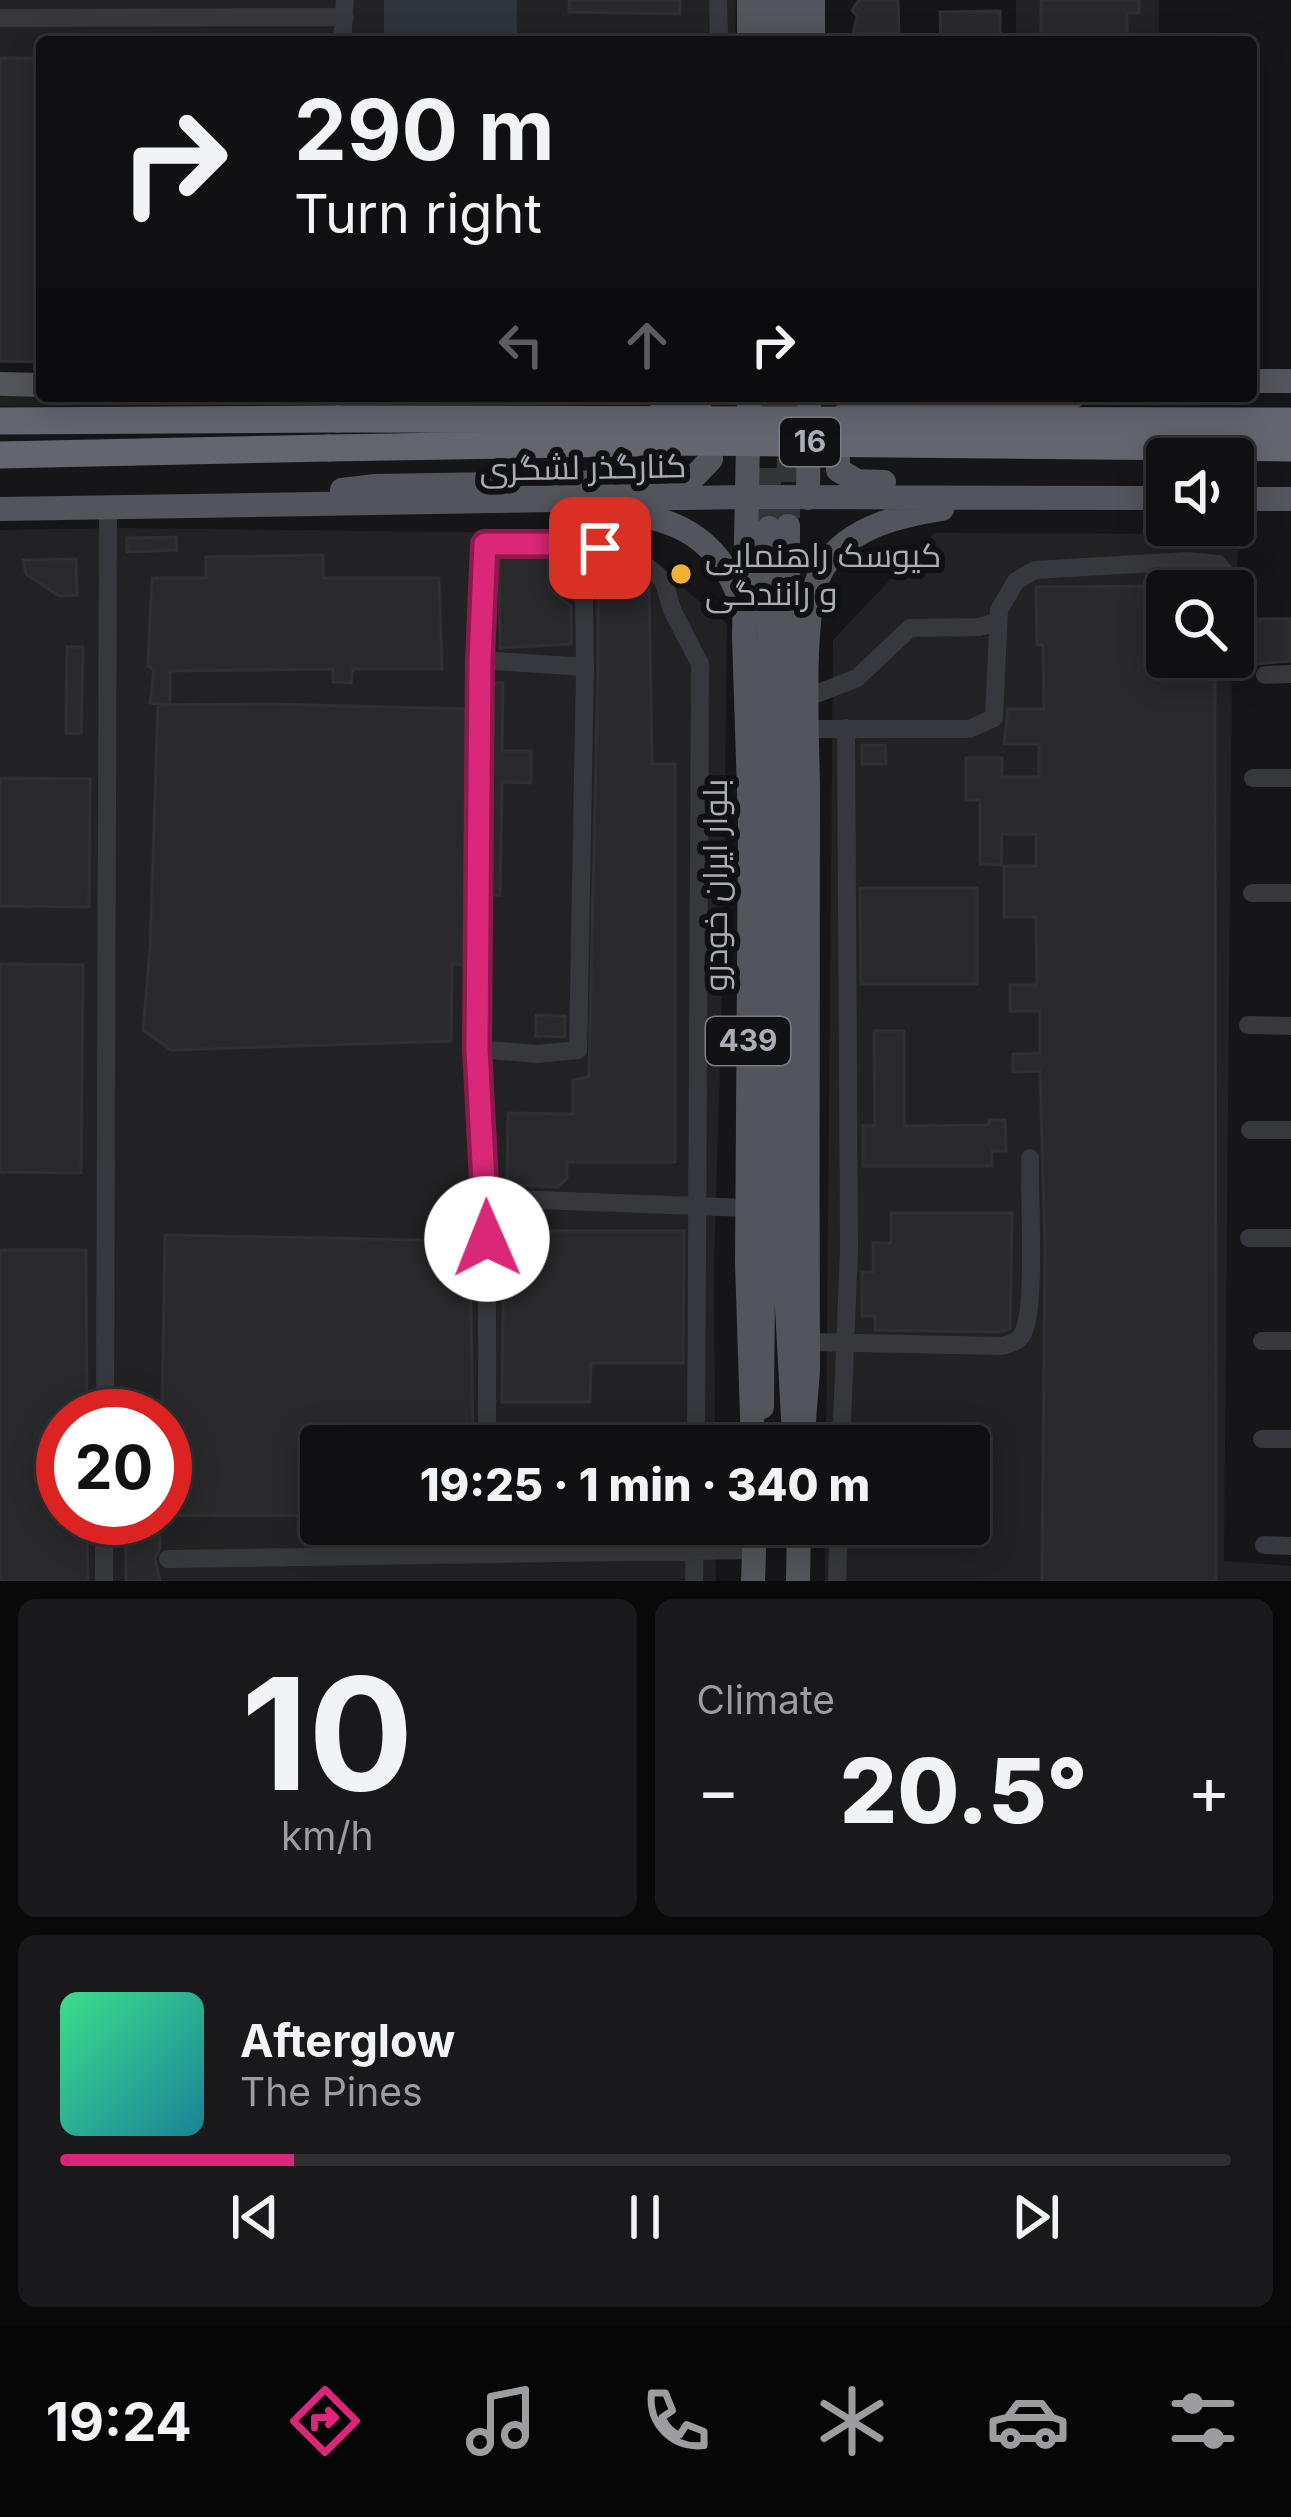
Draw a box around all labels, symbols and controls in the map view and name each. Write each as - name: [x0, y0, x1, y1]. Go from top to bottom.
- text: 290 m: [294, 79, 555, 180]
- icon: right: [96, 84, 252, 240]
- text: Turn right: [294, 181, 542, 246]
- icon: left: [488, 312, 554, 378]
- icon: ahead: [614, 312, 680, 378]
- icon: right: [740, 312, 806, 378]
- road number: 16: [780, 418, 840, 466]
- map controls: [1146, 438, 1254, 678]
- button: sound: [1146, 438, 1254, 546]
- street label: کنارگذر لشگری: [479, 445, 687, 489]
- pin: [549, 497, 651, 599]
- icon: arrive: [567, 515, 633, 581]
- place label: کیوسک راهنمایی و رانندگی: [705, 535, 941, 614]
- marker: کیوسک راهنمایی و رانندگی: [668, 561, 694, 587]
- button: search: [1146, 570, 1254, 678]
- street label: بلوار ایران خودرو: [695, 779, 735, 991]
- road number: 439: [706, 1017, 790, 1065]
- position arrow: [424, 1176, 550, 1302]
- speed limit sign: 20: [36, 1389, 192, 1545]
- text: 19:25 · 1 min · 340 m: [420, 1457, 870, 1512]
- text: 10: [241, 1639, 413, 1828]
- text: Climate: [697, 1676, 835, 1723]
- text: 20.5°: [840, 1736, 1088, 1845]
- text: −: [697, 1750, 740, 1830]
- text: +: [1187, 1750, 1231, 1830]
- text: km/h: [281, 1812, 374, 1859]
- text: Afterglow: [240, 2013, 455, 2068]
- text: The Pines: [240, 2068, 423, 2115]
- icon: previous: [222, 2184, 288, 2250]
- icon: pause: [612, 2184, 678, 2250]
- icon: next: [1003, 2184, 1069, 2250]
- icon: directions: [283, 2379, 367, 2463]
- icon: music: [459, 2379, 543, 2463]
- icon: phone: [634, 2379, 718, 2463]
- icon: climate: [810, 2379, 894, 2463]
- icon: car: [986, 2379, 1070, 2463]
- icon: filters: [1161, 2379, 1245, 2463]
- text: 19:24: [46, 2389, 192, 2454]

